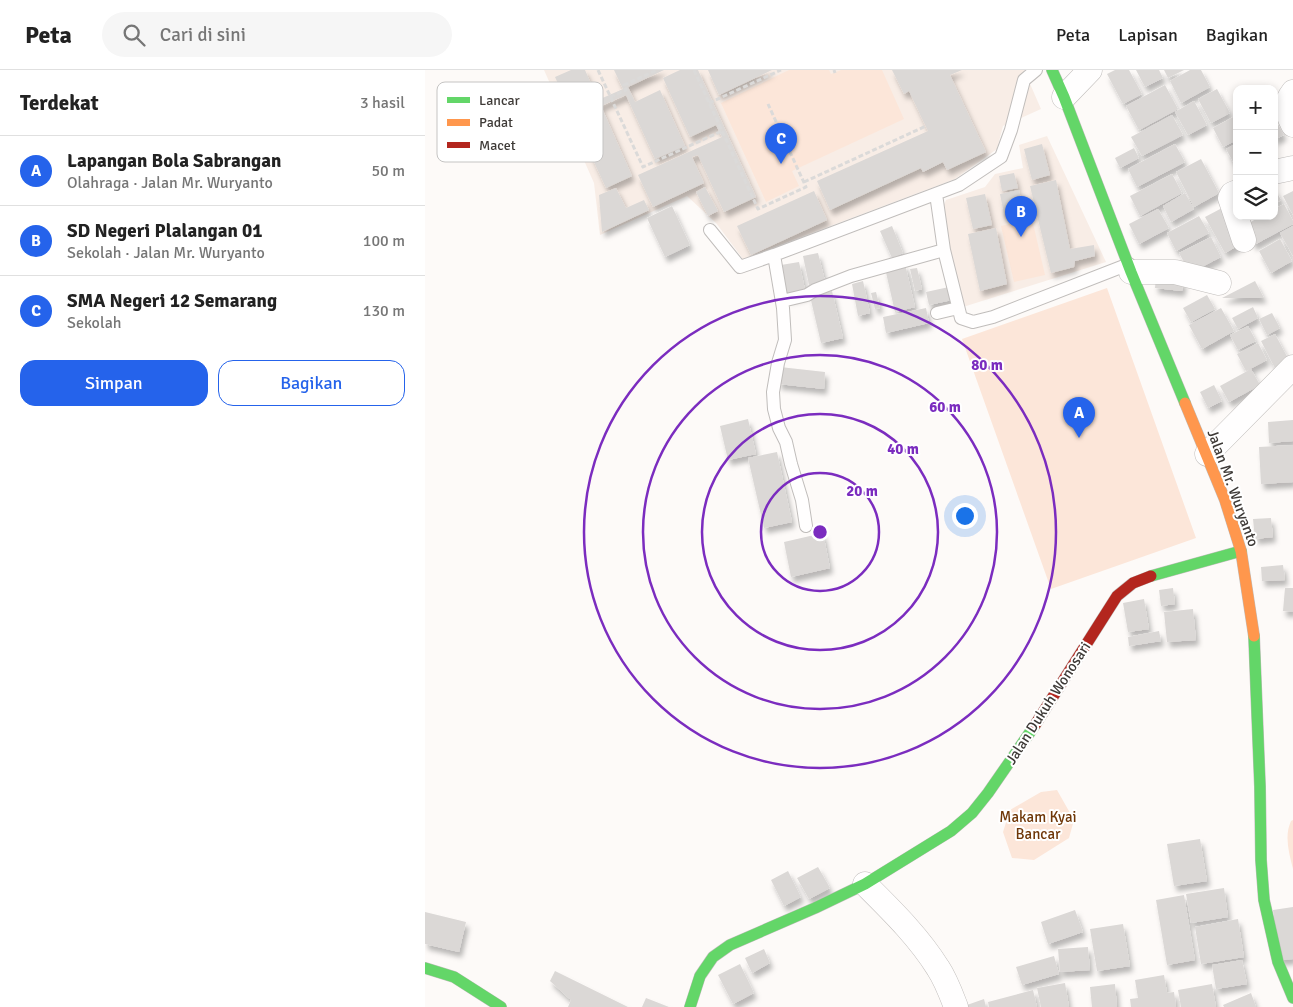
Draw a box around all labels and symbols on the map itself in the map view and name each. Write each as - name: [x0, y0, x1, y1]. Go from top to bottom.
- legend: [437, 82, 603, 162]
- text: Lancar: [479, 92, 521, 109]
- text: Padat: [479, 114, 513, 131]
- pin: C: [765, 123, 797, 164]
- text: Macet: [479, 137, 516, 154]
- pin: B: [1005, 196, 1037, 237]
- text: 80 m: [971, 356, 1003, 374]
- pin: A: [1063, 397, 1095, 438]
- text: 60 m: [929, 398, 961, 416]
- street label: Jalan Mr. Wuryanto: [1203, 427, 1263, 549]
- text: 40 m: [887, 440, 919, 458]
- text: 20 m: [846, 482, 878, 500]
- your location: [952, 503, 978, 529]
- centre of rings: [811, 523, 829, 541]
- street label: Jalan Dukuh Wonosari: [1002, 638, 1094, 768]
- park label: Makam Kyai Bancar: [999, 808, 1077, 843]

